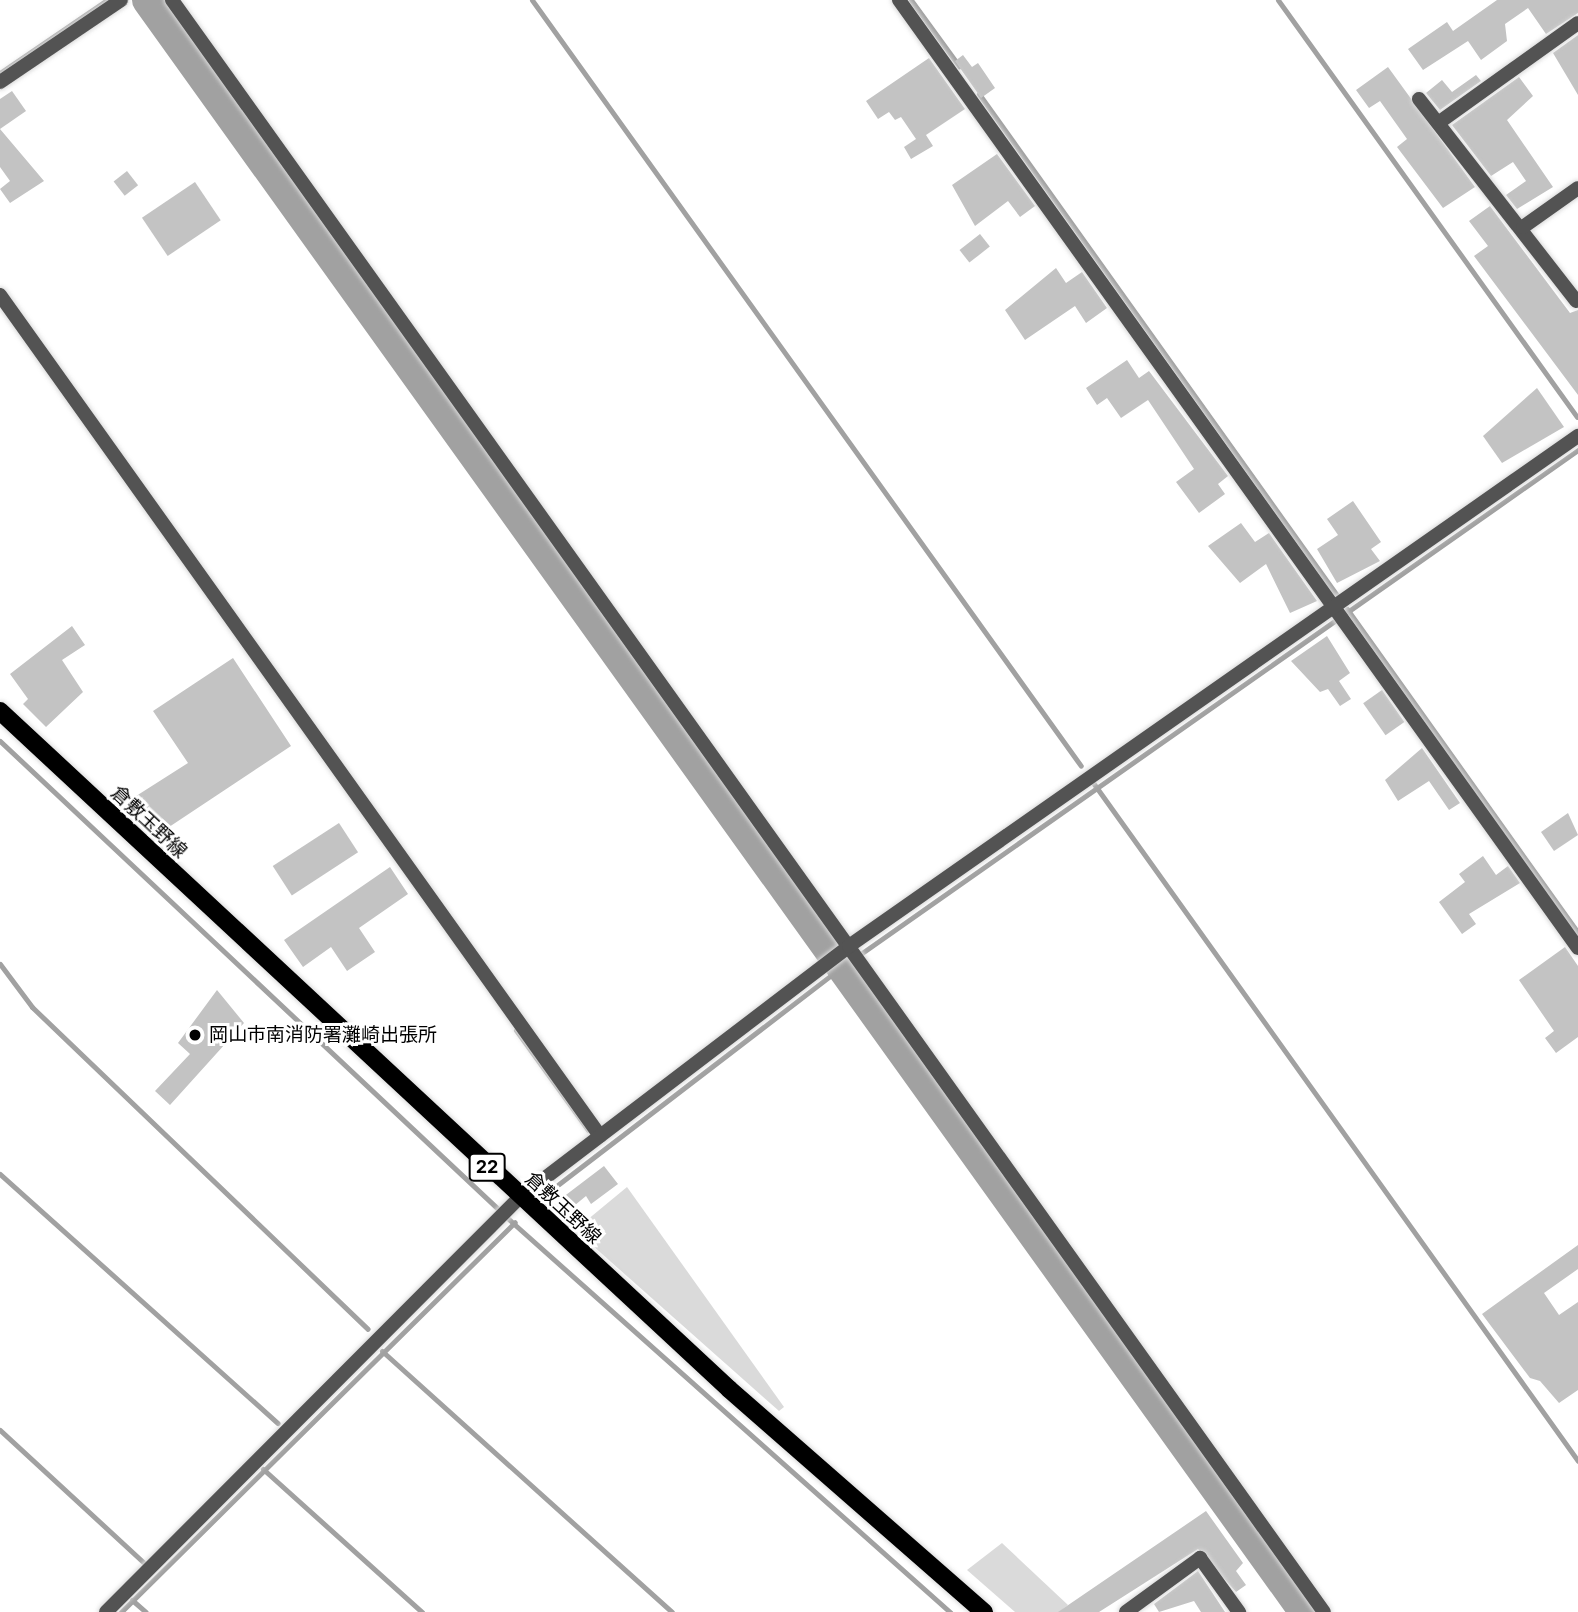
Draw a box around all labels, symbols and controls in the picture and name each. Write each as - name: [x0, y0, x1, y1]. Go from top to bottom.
- street label: 倉敷玉野線: [106, 781, 192, 863]
- place label: 岡山市南消防署灘崎出張所: [209, 1024, 437, 1046]
- marker: 岡山市南消防署灘崎出張所: [187, 1027, 203, 1043]
- road number: 22: [468, 1152, 506, 1182]
- street label: 倉敷玉野線: [520, 1167, 606, 1249]

